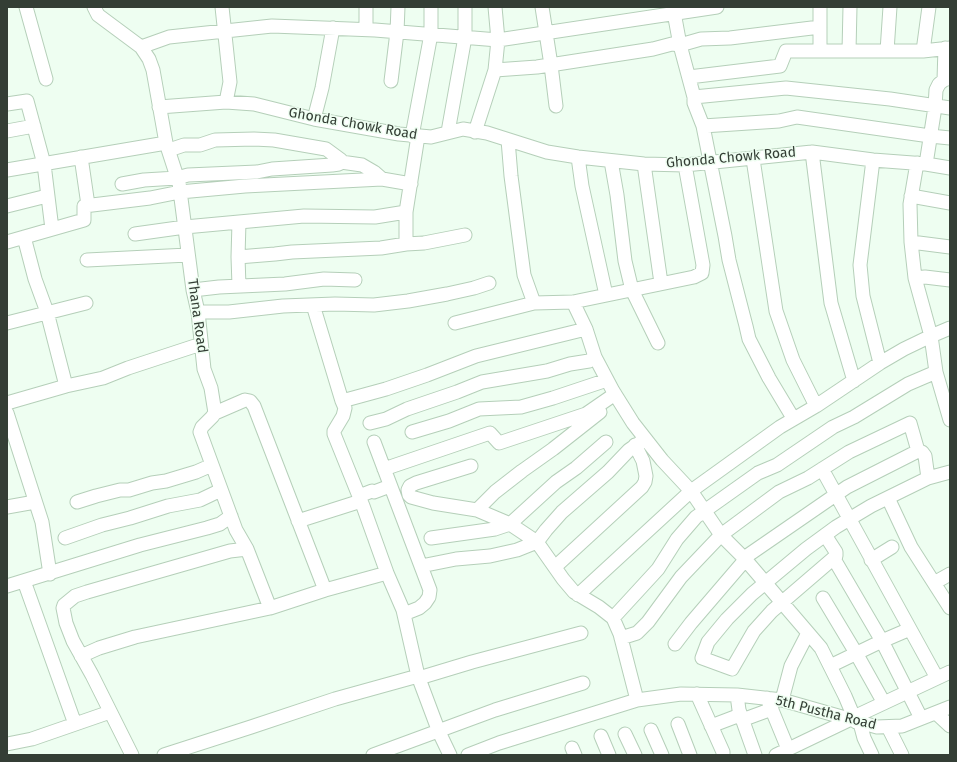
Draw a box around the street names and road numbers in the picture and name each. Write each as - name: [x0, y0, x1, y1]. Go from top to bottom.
- street label: Ghonda Chowk Road: [287, 104, 419, 144]
- street label: Ghonda Chowk Road: [665, 144, 797, 172]
- street label: Thana Road: [183, 278, 211, 354]
- street label: 5th Pustha Road: [774, 692, 878, 734]

